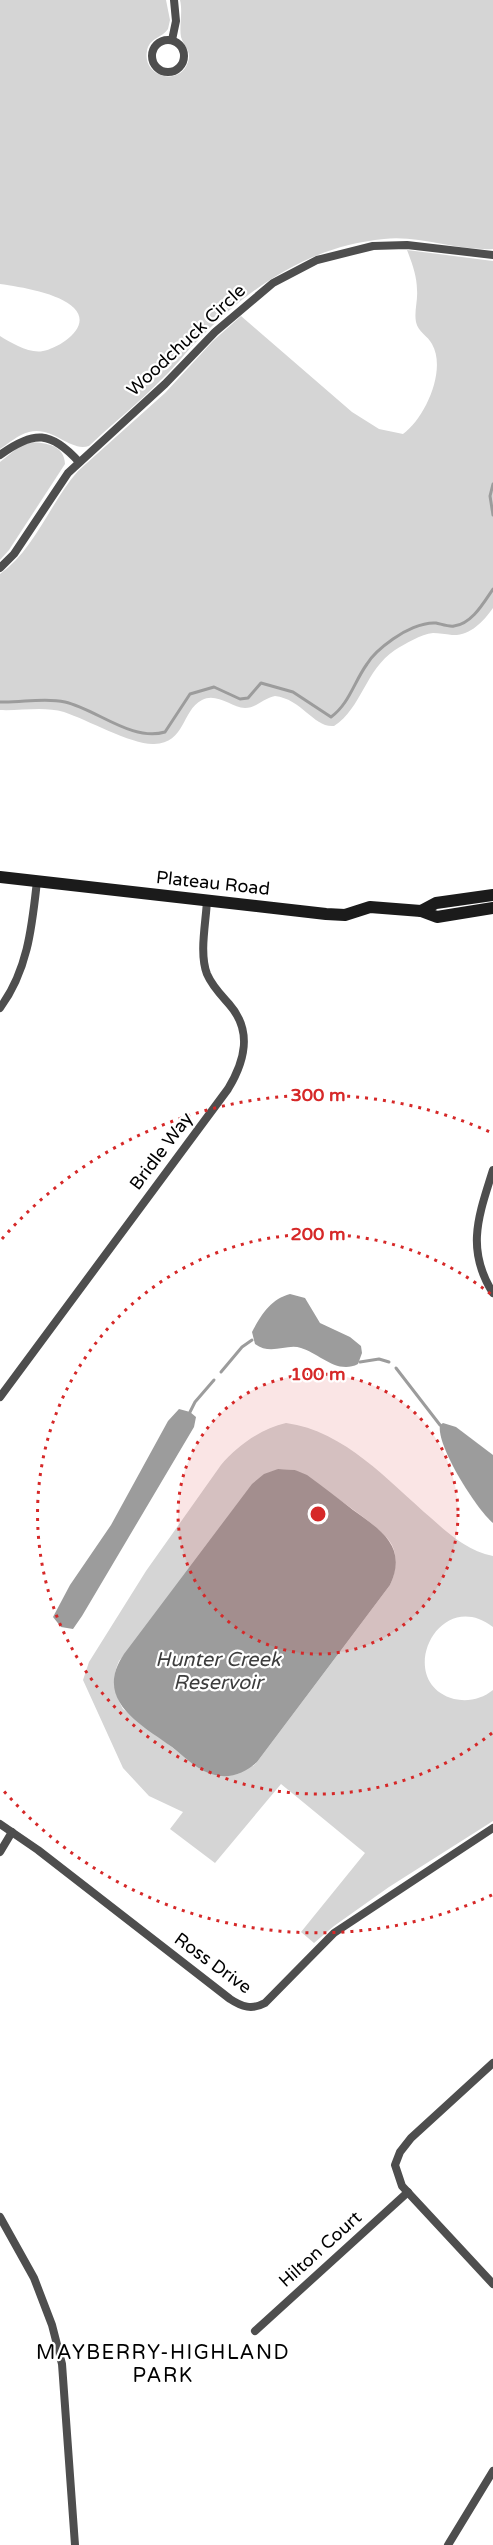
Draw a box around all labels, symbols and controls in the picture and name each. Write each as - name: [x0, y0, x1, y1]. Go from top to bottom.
- street label: Woodchuck Circle: [122, 279, 250, 401]
- street label: Plateau Road: [155, 866, 271, 900]
- text: 300 m: [290, 1084, 346, 1106]
- street label: Bridle Way: [125, 1108, 198, 1194]
- text: 200 m: [290, 1223, 346, 1245]
- text: 100 m: [290, 1363, 346, 1385]
- centre of rings: [308, 1504, 328, 1524]
- water label: Hunter Creek Reservoir: [155, 1648, 283, 1695]
- street label: Ross Drive: [170, 1928, 256, 1998]
- street label: Hilton Court: [274, 2206, 366, 2292]
- district label: MAYBERRY-HIGHLAND PARK: [36, 2341, 290, 2388]

